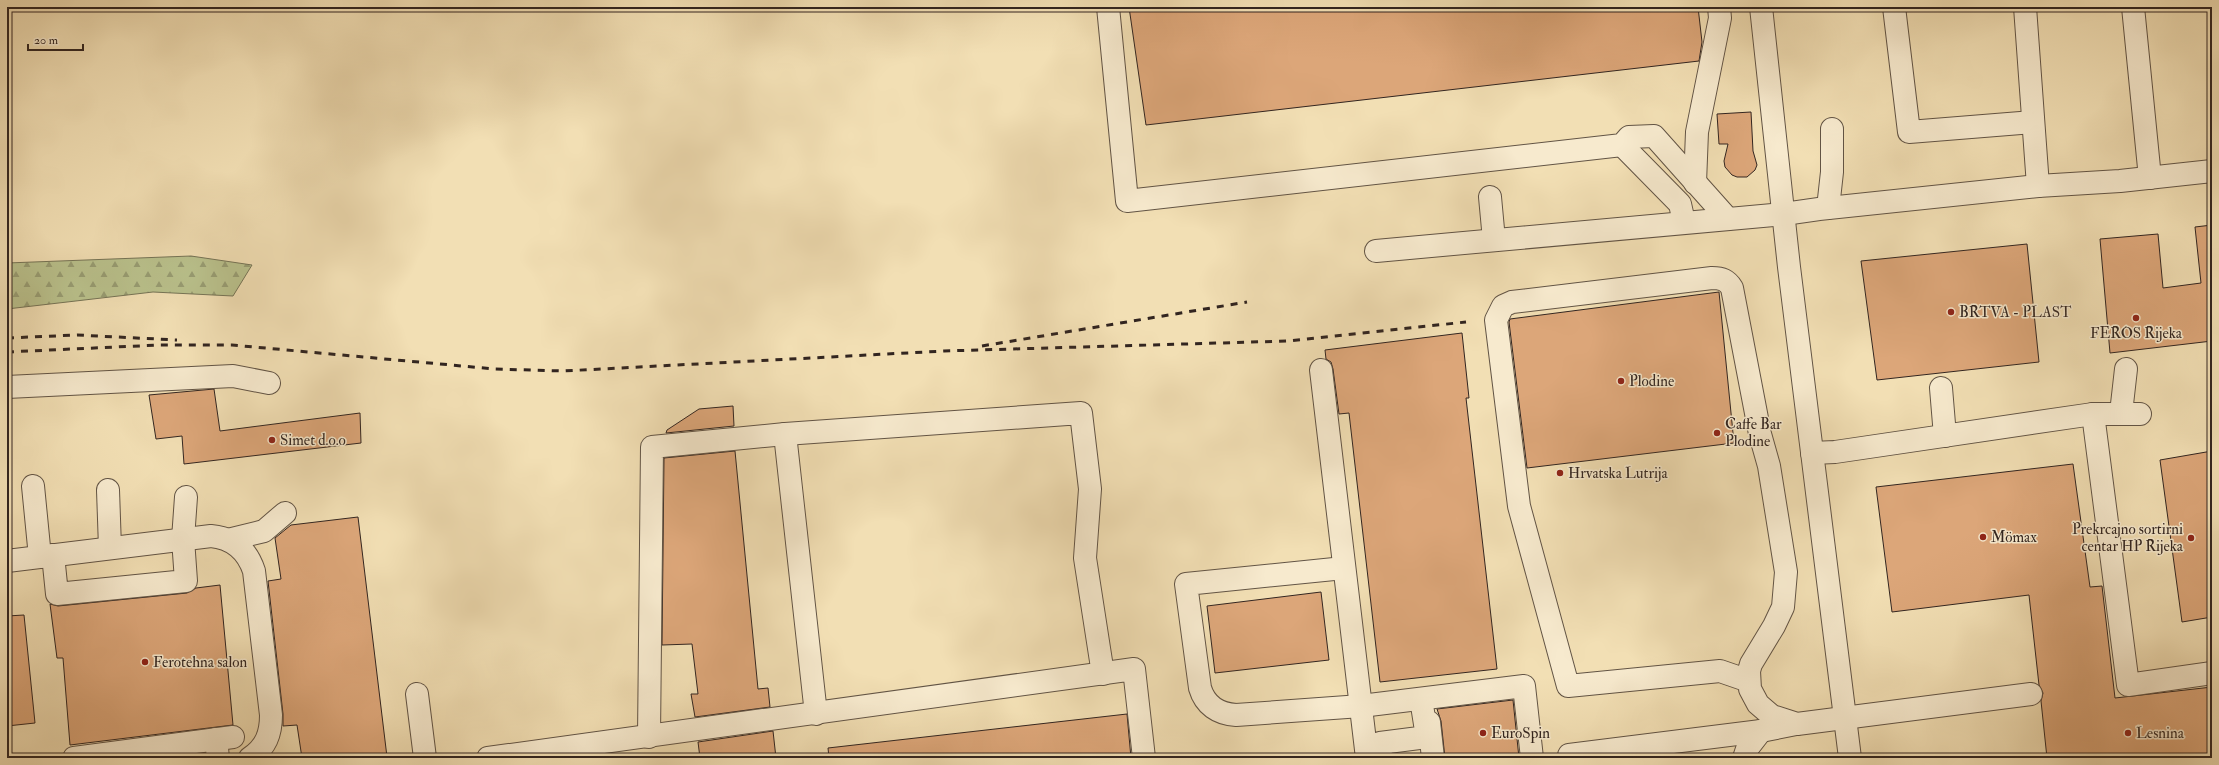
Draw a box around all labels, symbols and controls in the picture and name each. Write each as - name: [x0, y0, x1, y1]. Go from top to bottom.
- scale bar: [28, 26, 83, 52]
- text: 20 m: [34, 33, 59, 48]
- place label: BRTVA - PLAST: [1959, 303, 2071, 322]
- marker: BRTVA - PLAST: [1946, 307, 1956, 317]
- marker: FEROS Rijeka: [2131, 313, 2141, 323]
- place label: FEROS Rijeka: [2090, 324, 2183, 343]
- place label: Plodine: [1629, 372, 1674, 391]
- marker: Plodine: [1616, 376, 1626, 386]
- place label: Caffe Bar Plodine: [1725, 415, 1782, 451]
- marker: Caffe Bar Plodine: [1712, 428, 1722, 438]
- place label: Simet d.o.o: [280, 431, 346, 450]
- marker: Simet d.o.o: [267, 435, 277, 445]
- place label: Hrvatska Lutrija: [1568, 464, 1668, 483]
- marker: Hrvatska Lutrija: [1555, 468, 1565, 478]
- place label: Prekrcajno sortirni centar HP Rijeka: [2072, 520, 2184, 556]
- place label: Mömax: [1991, 528, 2037, 547]
- marker: Mömax: [1978, 532, 1988, 542]
- marker: Prekrcajno sortirni centar HP Rijeka: [2186, 533, 2196, 543]
- place label: Ferotehna salon: [153, 653, 247, 672]
- marker: Ferotehna salon: [140, 657, 150, 667]
- place label: EuroSpin: [1491, 724, 1550, 744]
- place label: Lesnina: [2136, 724, 2185, 743]
- marker: EuroSpin: [1478, 728, 1488, 738]
- marker: Lesnina: [2123, 728, 2133, 738]

